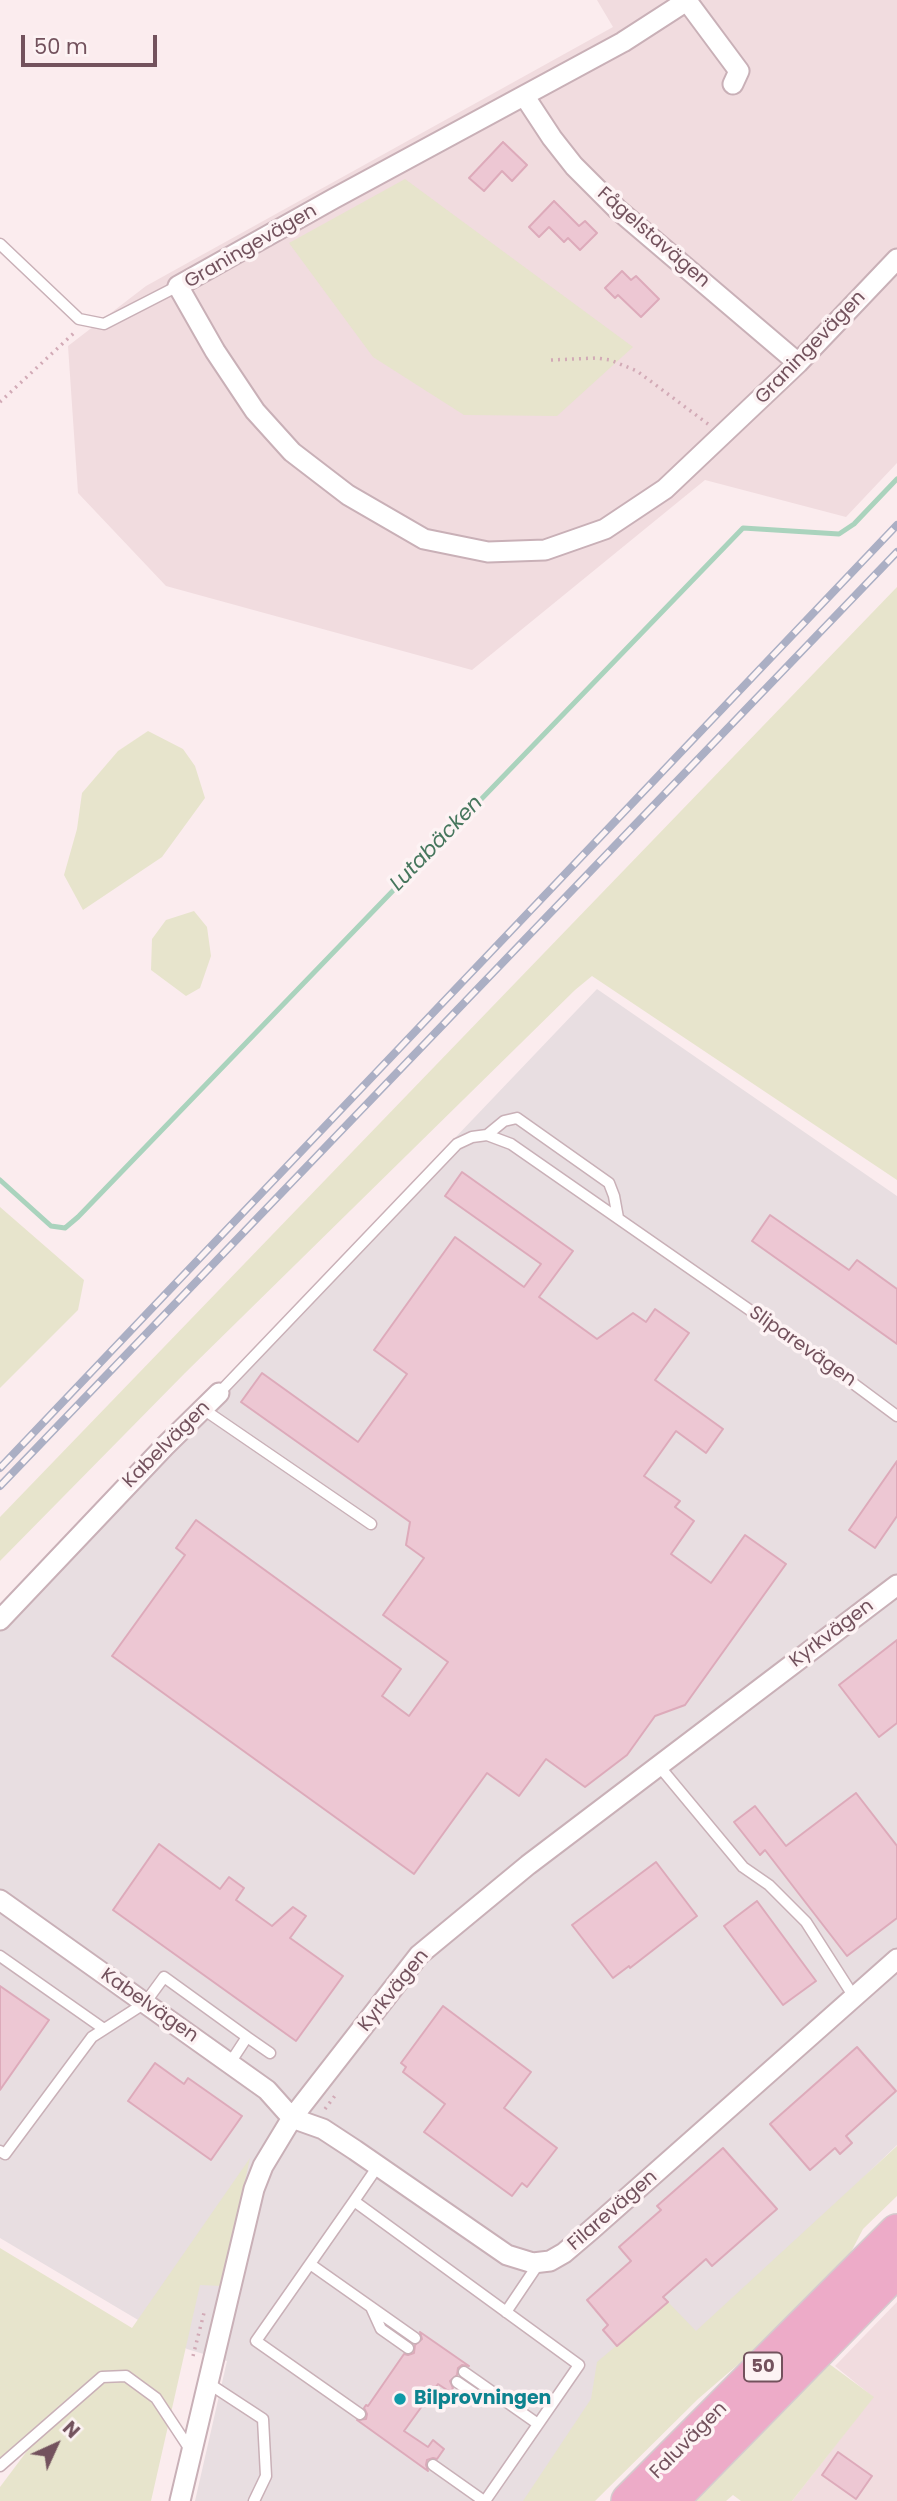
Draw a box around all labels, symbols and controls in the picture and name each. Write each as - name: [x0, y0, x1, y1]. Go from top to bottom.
- scale bar: [24, 21, 161, 65]
- text: 50 m: [34, 32, 88, 61]
- street label: Fågelstavägen: [592, 183, 714, 293]
- street label: Graningevägen: [181, 200, 321, 294]
- street label: Graningevägen: [751, 287, 871, 409]
- water label: Lutabäcken: [385, 791, 489, 897]
- street label: Sliparevägen: [744, 1302, 860, 1392]
- street label: Kabelvägen: [119, 1397, 215, 1493]
- street label: Kyrkvägen: [786, 1595, 878, 1673]
- street label: Kyrkvägen: [354, 1945, 434, 2037]
- street label: Kabelvägen: [96, 1964, 202, 2048]
- street label: Filarevägen: [564, 2166, 662, 2256]
- road number: 50: [744, 2353, 782, 2382]
- place label: Bilprovningen: [414, 2388, 551, 2410]
- marker: Bilprovningen: [392, 2391, 408, 2407]
- street label: Faluvägen: [646, 2398, 732, 2484]
- north arrow: [21, 2410, 91, 2480]
- text: N: [57, 2415, 86, 2444]

